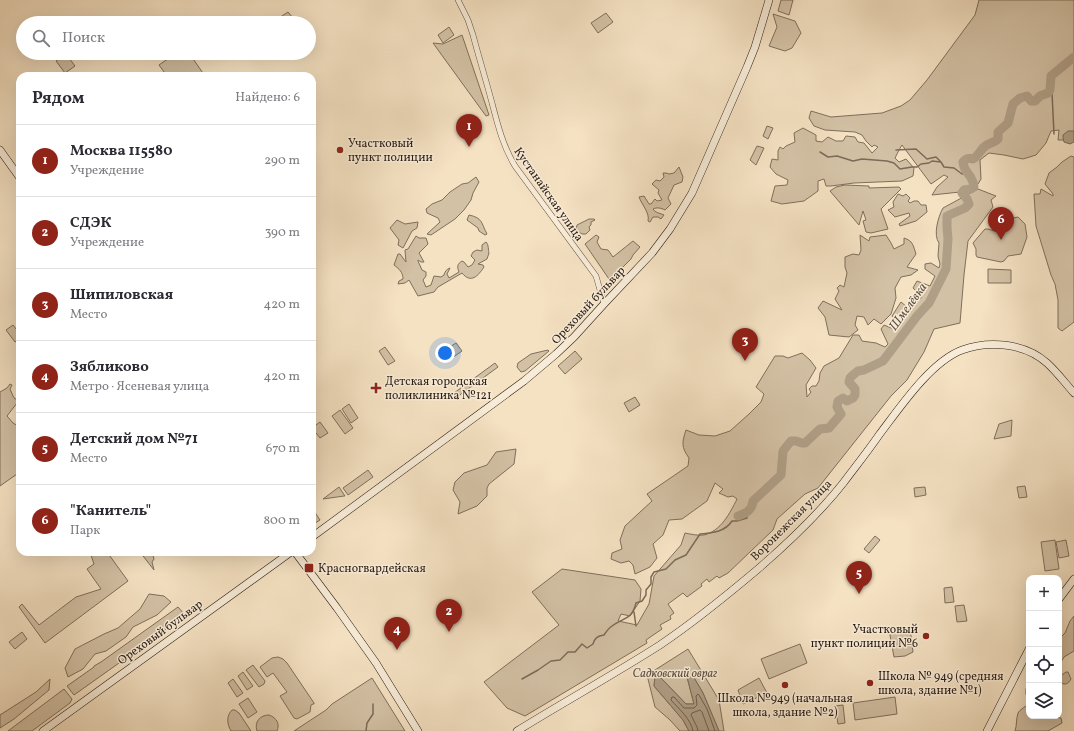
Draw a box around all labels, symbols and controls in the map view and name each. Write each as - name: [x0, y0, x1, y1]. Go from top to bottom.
- search box: [16, 16, 316, 60]
- icon: search: [30, 27, 52, 49]
- text: Поиск: [62, 28, 105, 49]
- text: Рядом: [32, 87, 85, 110]
- text: Найдено: 6: [235, 89, 300, 107]
- pin: 1: [456, 114, 482, 147]
- place label: Участковый пункт полиции: [348, 136, 433, 166]
- text: Москва 115580: [70, 141, 172, 162]
- street label: Кустанайская улица: [510, 144, 587, 245]
- marker: Участковый пункт полиции: [335, 145, 345, 155]
- text: 1: [42, 152, 48, 170]
- text: 290 m: [264, 152, 300, 170]
- text: Учреждение: [70, 162, 144, 180]
- pin: 6: [988, 207, 1014, 240]
- text: СДЭК: [70, 213, 111, 234]
- text: 2: [42, 224, 48, 242]
- text: 390 m: [265, 224, 300, 242]
- text: Учреждение: [70, 234, 144, 252]
- street label: Ореховый бульвар: [548, 263, 629, 348]
- water label: Шмелёвка: [885, 280, 932, 335]
- text: Шипиловская: [70, 285, 173, 306]
- text: 3: [42, 296, 48, 314]
- text: 420 m: [263, 296, 300, 314]
- text: Место: [70, 306, 107, 324]
- pin: 3: [732, 328, 758, 361]
- your location: [435, 343, 455, 363]
- text: Зябликово: [70, 357, 149, 378]
- text: 4: [41, 368, 49, 386]
- text: 420 m: [263, 368, 300, 386]
- place label: Детская городская поликлиника №121: [385, 374, 492, 404]
- text: Метро · Ясеневая улица: [70, 378, 209, 396]
- marker: Детская городская поликлиника №121: [370, 382, 382, 394]
- text: Детский дом №71: [70, 429, 198, 450]
- text: 5: [42, 440, 48, 458]
- text: 670 m: [266, 440, 300, 458]
- text: Место: [70, 450, 107, 468]
- street label: Воронежская улица: [748, 477, 836, 565]
- text: "Канитель": [70, 501, 151, 522]
- text: 6: [41, 512, 49, 530]
- text: 800 m: [263, 512, 300, 530]
- text: Парк: [70, 522, 100, 540]
- place label: Красногвардейская: [318, 561, 426, 577]
- pin: 5: [846, 561, 872, 594]
- marker: Красногвардейская: [303, 562, 315, 574]
- map controls: [1026, 575, 1062, 719]
- button: +: [1026, 575, 1062, 611]
- street label: Ореховый бульвар: [115, 596, 206, 669]
- pin: 2: [436, 599, 462, 632]
- button: −: [1026, 611, 1062, 647]
- pin: 4: [384, 617, 410, 650]
- place label: Участковый пункт полиции №6: [811, 622, 918, 652]
- marker: Участковый пункт полиции №6: [921, 631, 931, 641]
- button: locate: [1026, 647, 1062, 683]
- park label: Садковский овраг: [633, 666, 718, 682]
- place label: Школа № 949 (средняя школа, здание №1): [878, 669, 1003, 699]
- marker: Школа № 949 (средняя школа, здание №1): [865, 678, 875, 688]
- marker: Школа №949 (начальная школа, здание №2): [780, 680, 790, 690]
- button: layers: [1026, 683, 1062, 719]
- place label: Школа №949 (начальная школа, здание №2): [717, 691, 853, 721]

